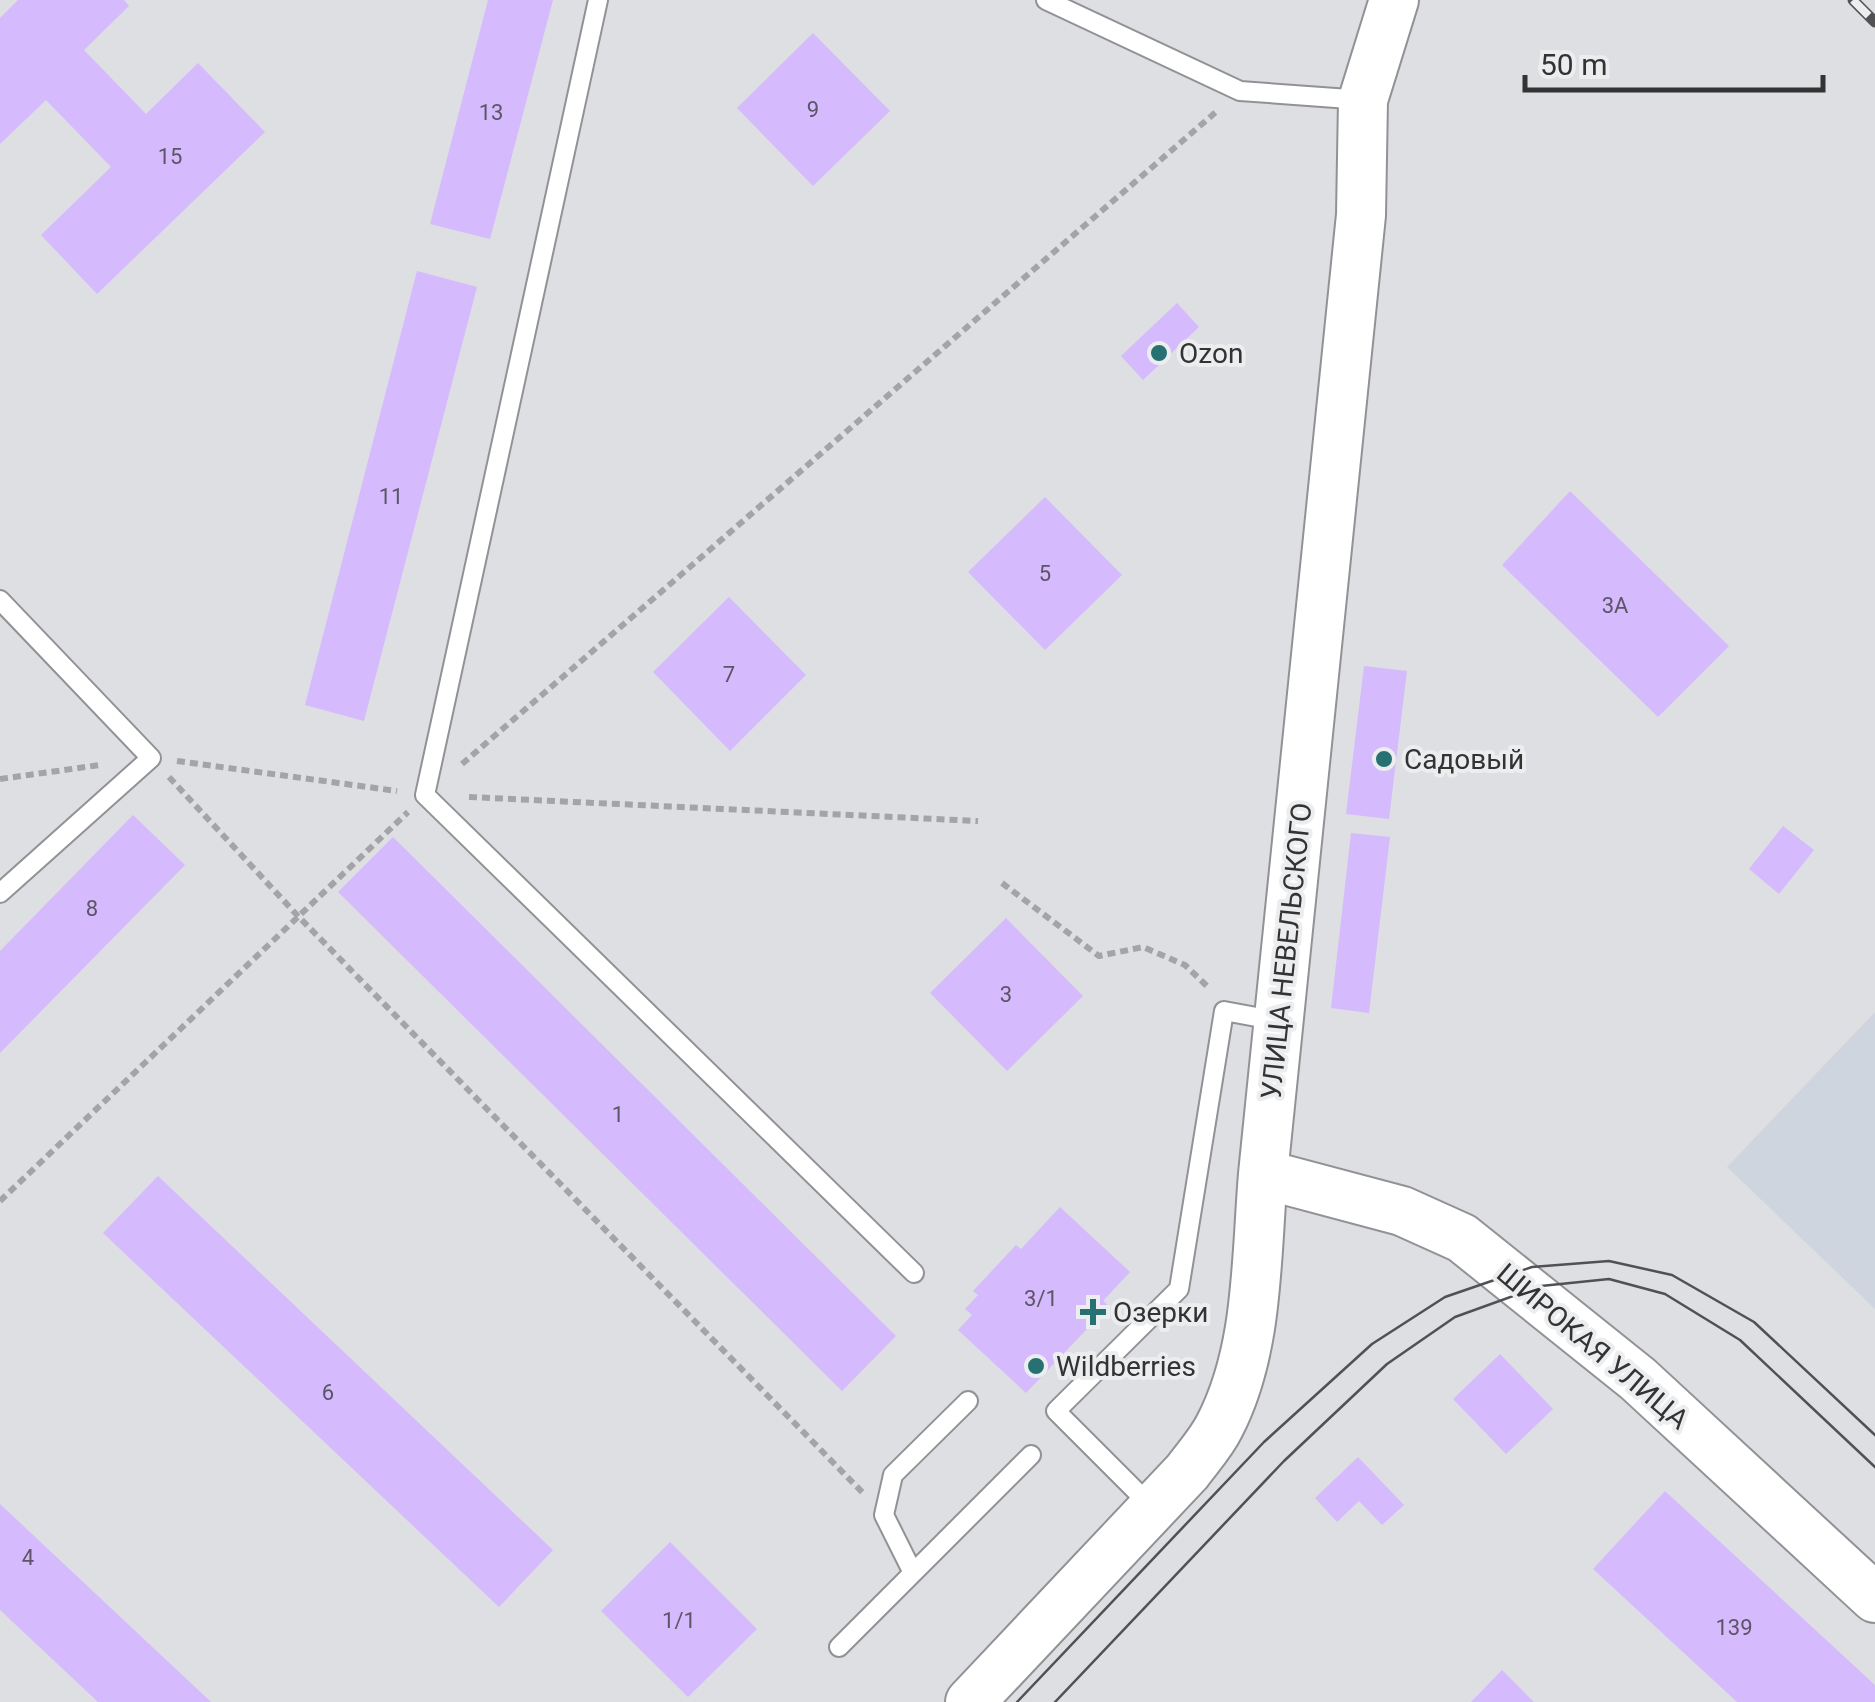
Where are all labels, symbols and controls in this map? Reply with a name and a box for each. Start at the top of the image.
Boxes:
scale bar [1525,30,1822,92]
text: 50 m [1540,47,1607,82]
house number: 9 [807,97,819,122]
house number: 13 [479,100,503,125]
house number: 15 [158,144,182,169]
place label: Ozon [1179,337,1243,370]
marker: Ozon [1148,342,1170,364]
house number: 11 [379,484,403,509]
house number: 5 [1039,561,1051,586]
house number: 3А [1602,593,1629,618]
house number: 7 [723,662,735,687]
place label: Садовый [1404,743,1524,776]
marker: Садовый [1373,748,1395,770]
street label: УЛИЦА НЕВЕЛЬСКОГО [1255,801,1318,1101]
house number: 8 [86,896,98,921]
house number: 3 [1000,982,1012,1007]
house number: 1 [612,1102,624,1127]
street label: ШИРОКАЯ УЛИЦА [1490,1257,1695,1436]
house number: 3/1 [1024,1286,1058,1311]
place label: Озерки [1113,1296,1208,1329]
marker: Озерки [1082,1301,1104,1323]
place label: Wildberries [1056,1350,1196,1383]
marker: Wildberries [1025,1355,1047,1377]
house number: 6 [322,1380,334,1405]
house number: 4 [22,1545,34,1570]
house number: 1/1 [662,1608,696,1633]
house number: 139 [1715,1615,1753,1640]

